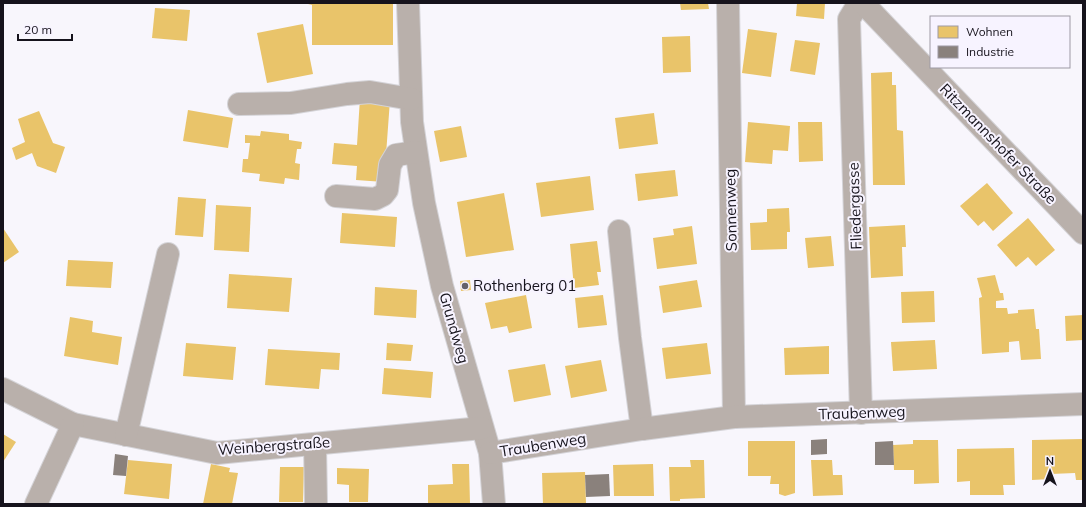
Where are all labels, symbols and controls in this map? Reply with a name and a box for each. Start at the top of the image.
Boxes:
scale bar [18,16,72,42]
legend [930,16,1070,68]
text: 20 m [24,22,52,37]
text: Wohnen [966,24,1013,39]
text: Industrie [966,44,1014,59]
street label: Ritzmannshofer Straße [936,79,1061,208]
street label: Fliedergasse [843,162,866,250]
street label: Sonnenweg [720,169,741,251]
place label: Rothenberg 01 [473,276,576,295]
marker: Rothenberg 01 [460,281,470,291]
street label: Grundweg [435,290,474,366]
street label: Traubenweg [818,401,906,424]
street label: Traubenweg [498,428,587,461]
street label: Weinbergstraße [217,432,331,459]
north arrow [1030,451,1070,491]
text: N [1046,454,1054,468]

